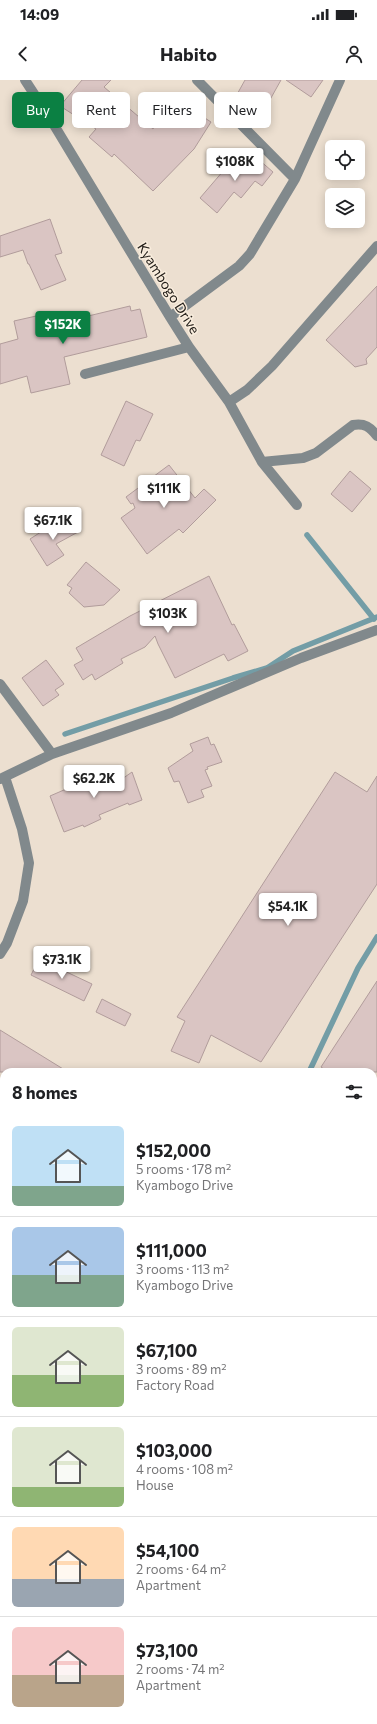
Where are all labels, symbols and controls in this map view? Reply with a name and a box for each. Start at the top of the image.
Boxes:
text: 14:09 [20,5,59,23]
icon: back [12,43,34,65]
text: Habito [160,43,217,65]
icon: person [343,43,365,65]
chip: Buy [12,92,64,128]
chip: Rent [72,92,130,128]
chip: Filters [138,92,206,128]
chip: New [214,92,271,128]
map controls [325,140,365,228]
button: locate [325,140,365,180]
pin: $108K [207,148,263,182]
text: $108K [215,153,255,169]
button: layers [325,188,365,228]
street label: Kyambogo Drive [134,239,204,337]
pin: $152K [35,311,91,345]
text: $152K [44,316,82,332]
pin: $111K [136,475,192,509]
text: $111K [147,480,181,496]
pin: $67.1K [20,507,86,541]
text: $67.1K [34,512,72,528]
pin: $103K [140,600,196,634]
text: $103K [149,605,187,621]
pin: $62.2K [61,765,127,799]
text: $62.2K [73,770,115,786]
pin: $54.1K [255,893,321,927]
text: $54.1K [268,898,308,914]
pin: $73.1K [29,946,95,980]
text: $73.1K [42,951,82,967]
icon: filters [343,1081,365,1103]
text: 8 homes [12,1082,77,1103]
text: $152,000 [136,1140,211,1161]
icon: home [44,1142,92,1190]
text: 5 rooms · 178 m² [136,1161,231,1177]
text: Kyambogo Drive [136,1177,233,1193]
text: $111,000 [136,1240,207,1261]
icon: home [44,1243,92,1291]
text: 3 rooms · 113 m² [136,1261,229,1277]
text: Kyambogo Drive [136,1277,233,1293]
text: $67,100 [136,1340,197,1361]
icon: home [44,1343,92,1391]
text: 3 rooms · 89 m² [136,1361,227,1377]
text: Factory Road [136,1377,214,1393]
text: $103,000 [136,1440,212,1461]
icon: home [44,1443,92,1491]
text: 4 rooms · 108 m² [136,1461,233,1477]
text: House [136,1477,174,1493]
text: $54,100 [136,1540,199,1561]
icon: home [44,1543,92,1591]
text: 2 rooms · 64 m² [136,1561,226,1577]
text: Apartment [136,1577,201,1593]
text: $73,100 [136,1640,198,1661]
icon: home [44,1643,92,1691]
text: 2 rooms · 74 m² [136,1661,224,1677]
text: Apartment [136,1677,201,1693]

